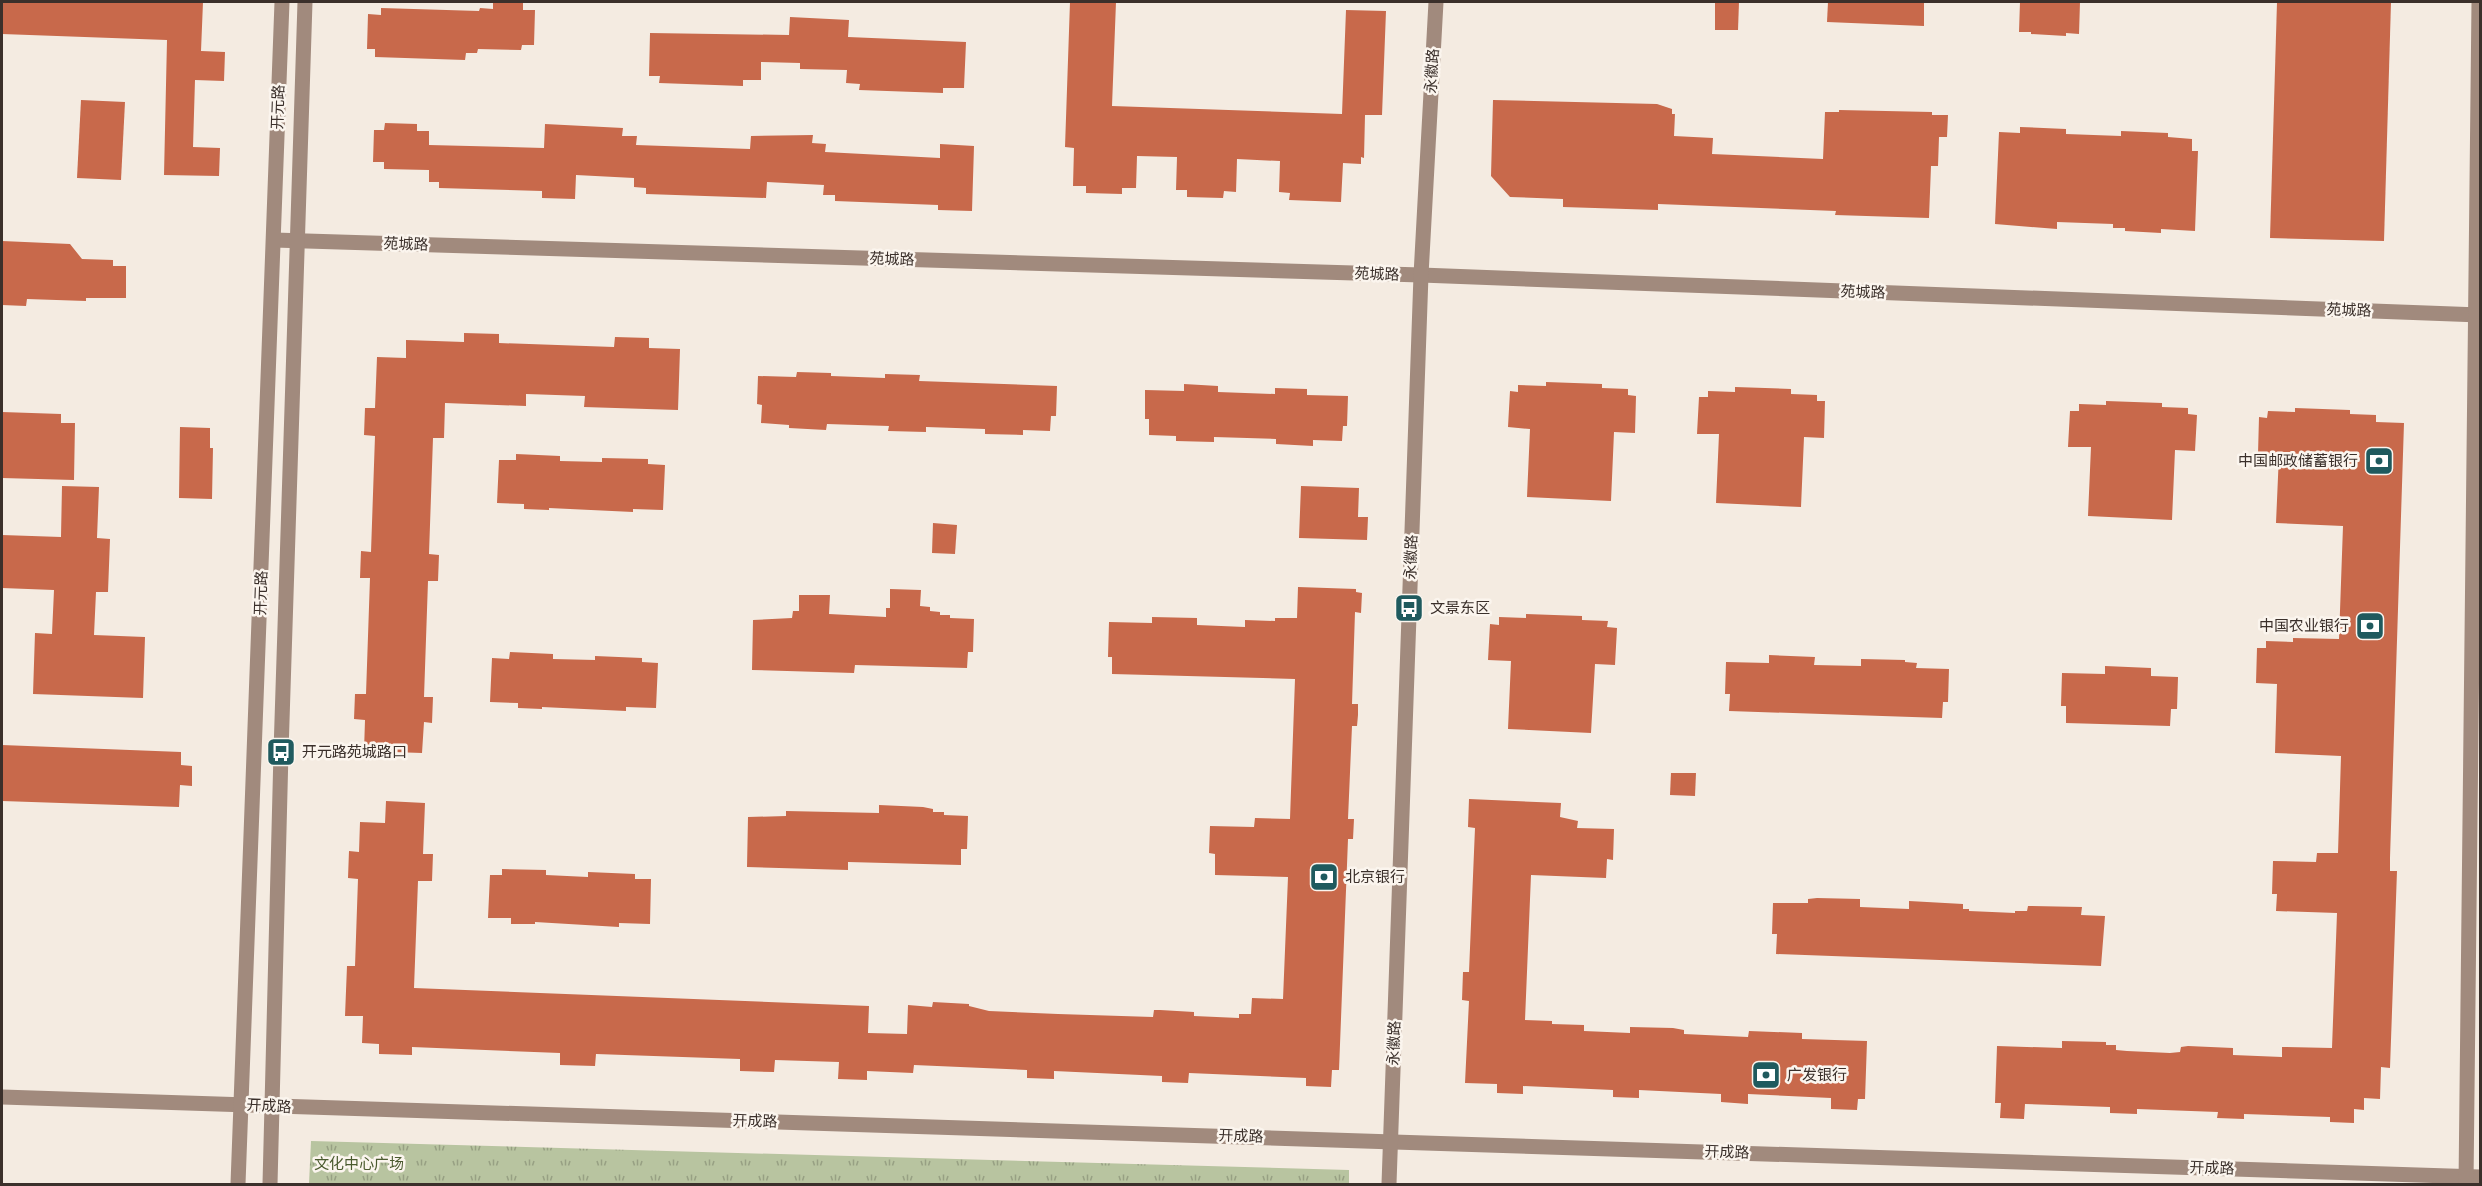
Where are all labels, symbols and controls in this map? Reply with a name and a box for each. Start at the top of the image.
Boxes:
street label: 永徽路 [1422,48,1442,94]
street label: 开元路 [268,84,288,130]
street label: 苑城路 [383,234,429,254]
street label: 苑城路 [869,249,915,269]
street label: 苑城路 [1354,264,1400,284]
street label: 苑城路 [1840,282,1886,302]
street label: 苑城路 [2326,300,2372,320]
bank icon: 中国邮政储蓄银行 [2363,445,2395,477]
place label: 中国邮政储蓄银行 [2238,452,2358,470]
street label: 永徽路 [1401,534,1421,580]
street label: 开元路 [251,570,271,616]
bus stop icon: 文景东区 [1393,592,1425,624]
place label: 文景东区 [1430,599,1490,617]
bank icon: 中国农业银行 [2354,610,2386,642]
place label: 中国农业银行 [2259,617,2349,635]
bus stop icon: 开元路苑城路口 [265,736,297,768]
place label: 开元路苑城路口 [302,743,407,761]
bank icon: 北京银行 [1308,861,1340,893]
place label: 北京银行 [1345,868,1405,886]
street label: 永徽路 [1384,1020,1404,1066]
bank icon: 广发银行 [1750,1059,1782,1091]
place label: 广发银行 [1787,1066,1847,1084]
street label: 开成路 [246,1096,292,1116]
street label: 开成路 [732,1111,778,1131]
street label: 开成路 [1218,1126,1264,1146]
street label: 开成路 [1704,1142,1750,1162]
park label: 文化中心广场 [314,1155,404,1173]
street label: 开成路 [2189,1158,2235,1178]

